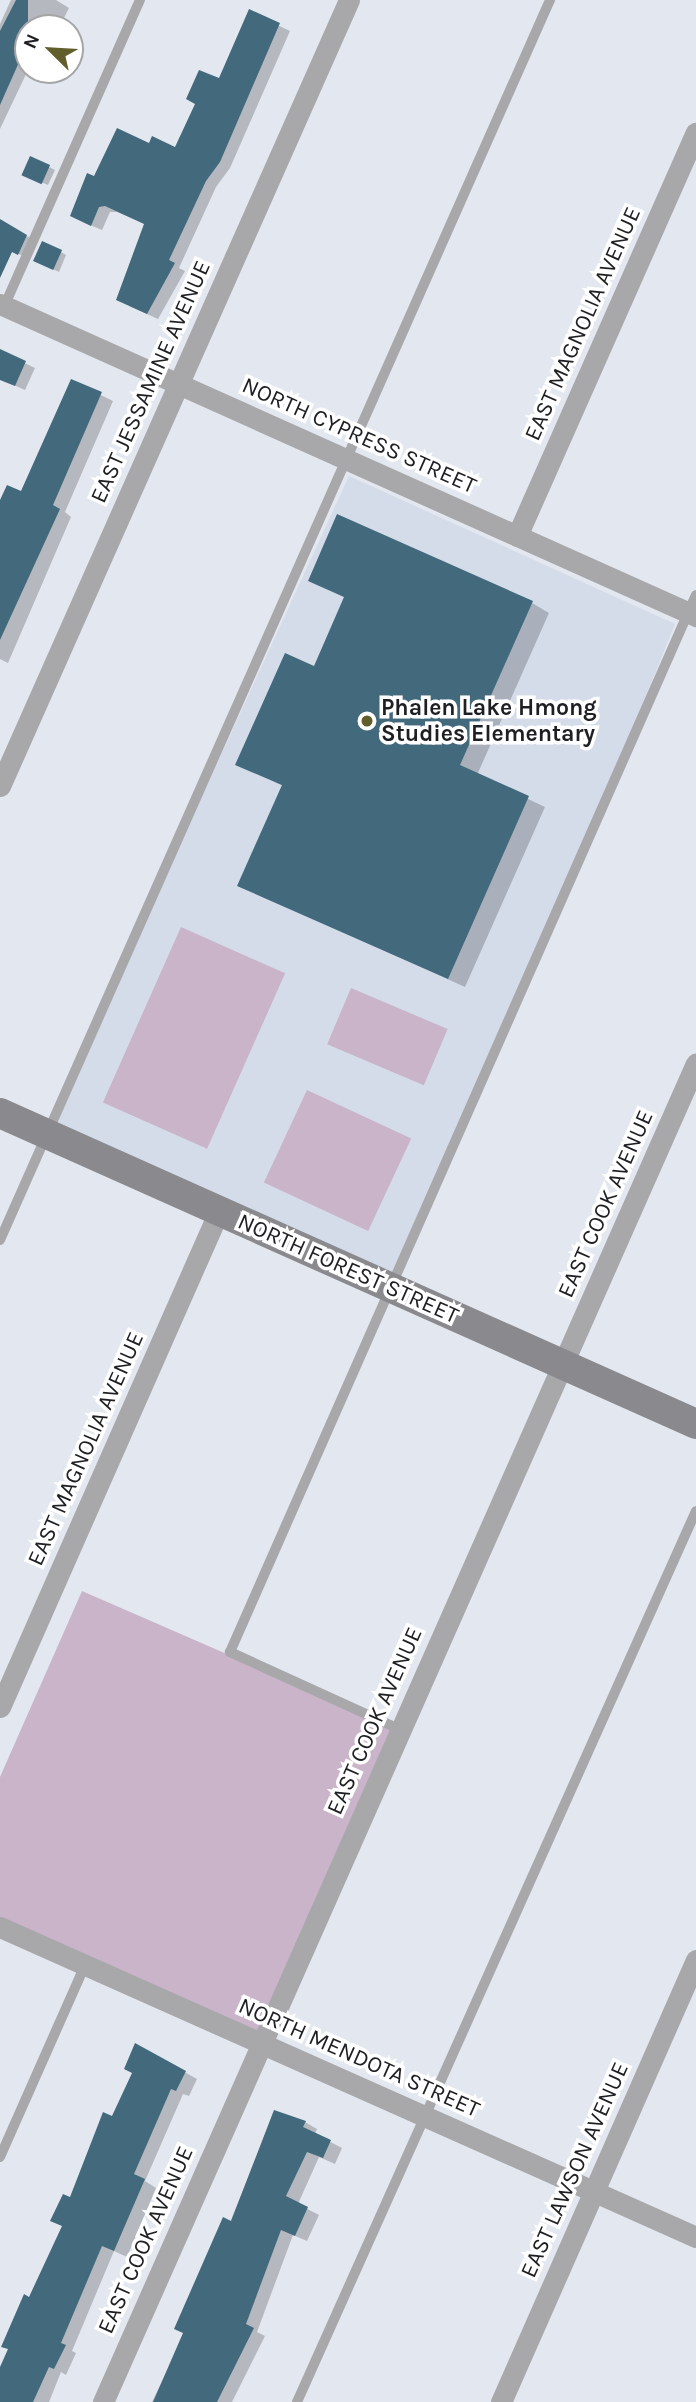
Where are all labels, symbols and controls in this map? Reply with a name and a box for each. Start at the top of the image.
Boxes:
north arrow [14,14,84,84]
text: N [19,31,44,52]
street label: EAST MAGNOLIA AVENUE [519,203,647,445]
street label: EAST JESSAMINE AVENUE [85,257,217,507]
street label: NORTH CYPRESS STREET [238,372,480,500]
place label: Phalen Lake Hmong Studies Elementary [381,694,597,748]
marker: Phalen Lake Hmong Studies Elementary [359,713,375,729]
street label: EAST COOK AVENUE [552,1106,660,1302]
street label: NORTH FOREST STREET [233,1208,463,1330]
street label: EAST MAGNOLIA AVENUE [22,1328,150,1570]
street label: EAST COOK AVENUE [321,1623,429,1819]
street label: NORTH MENDOTA STREET [234,1992,484,2124]
street label: EAST LAWSON AVENUE [515,2058,635,2282]
street label: EAST COOK AVENUE [92,2142,200,2338]

